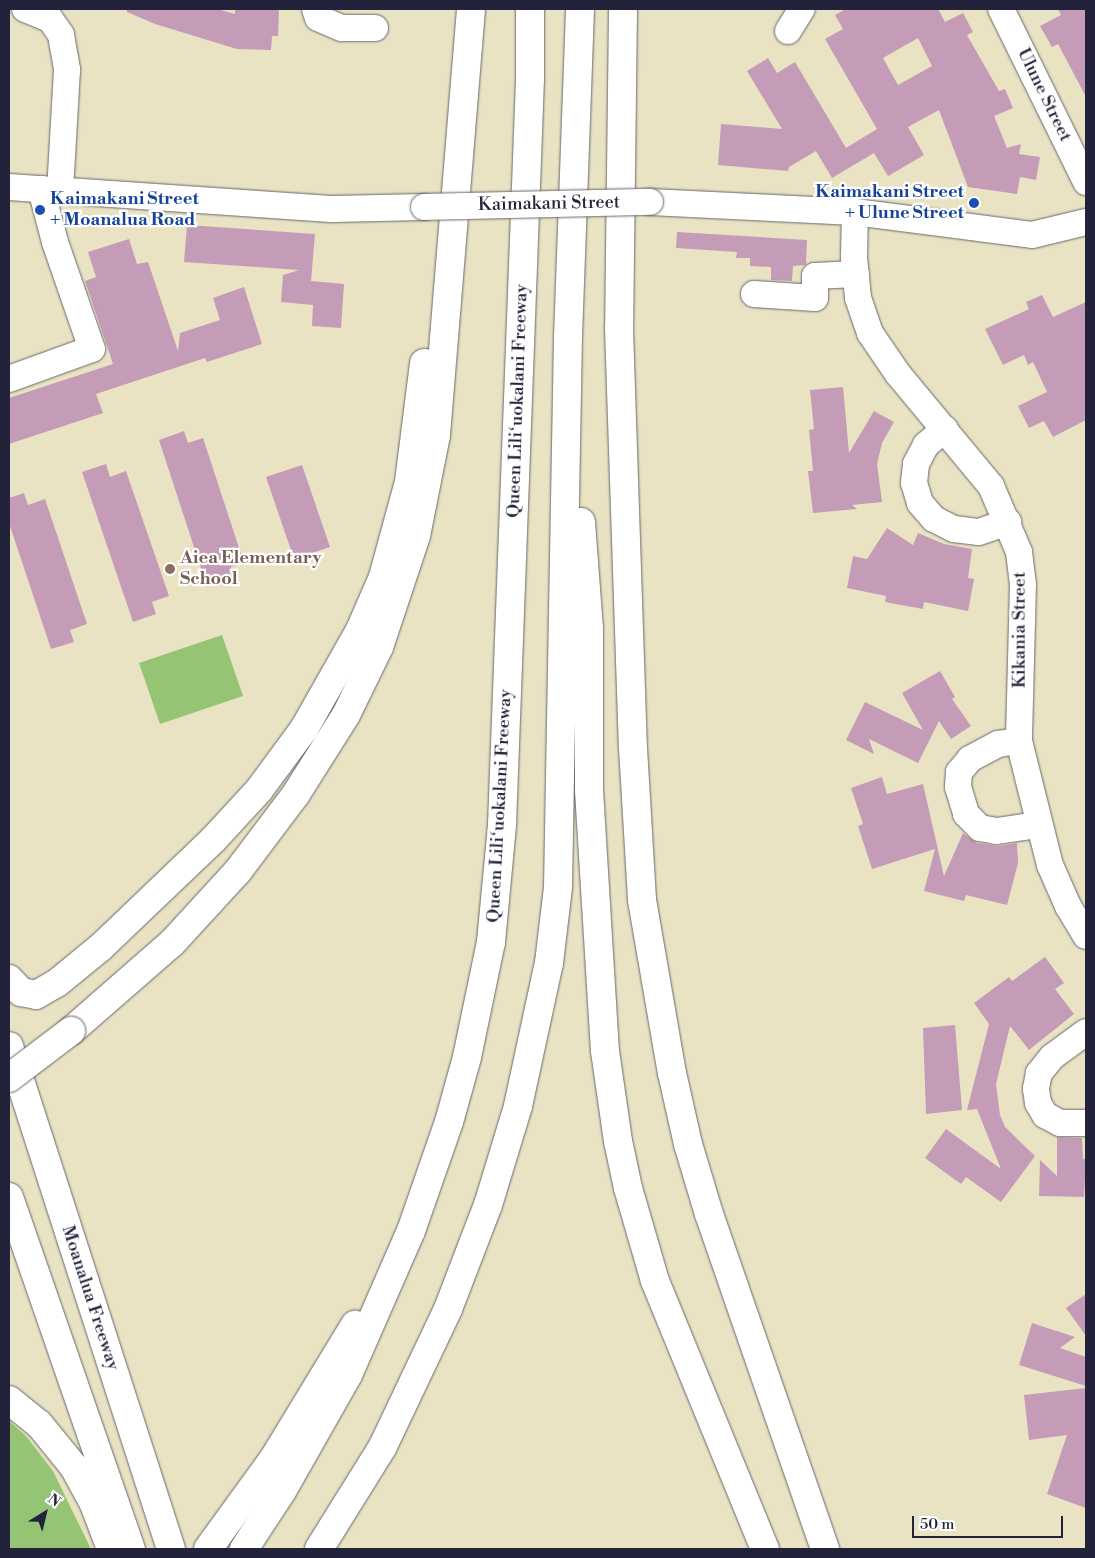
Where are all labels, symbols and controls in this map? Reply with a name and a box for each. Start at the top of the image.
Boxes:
street label: Ulune Street [1012,45,1076,145]
place label: Kaimakani Street + Ulune Street [815,182,964,224]
place label: Kaimakani Street + Moanalua Road [50,189,199,232]
street label: Kaimakani Street [478,192,620,216]
marker: Kaimakani Street + Ulune Street [968,197,980,209]
marker: Kaimakani Street + Moanalua Road [34,204,46,216]
street label: Queen Liliʻuokalani Freeway [503,284,533,518]
place label: Aiea Elementary School [180,548,321,590]
marker: Aiea Elementary School [164,563,176,575]
street label: Kikania Street [1009,572,1031,688]
street label: Queen Liliʻuokalani Freeway [483,689,517,923]
street label: Moanalua Freeway [56,1223,124,1373]
north arrow [20,1488,70,1538]
text: N [44,1490,64,1511]
scale bar [915,1506,1066,1538]
text: 50 m [920,1515,954,1534]

